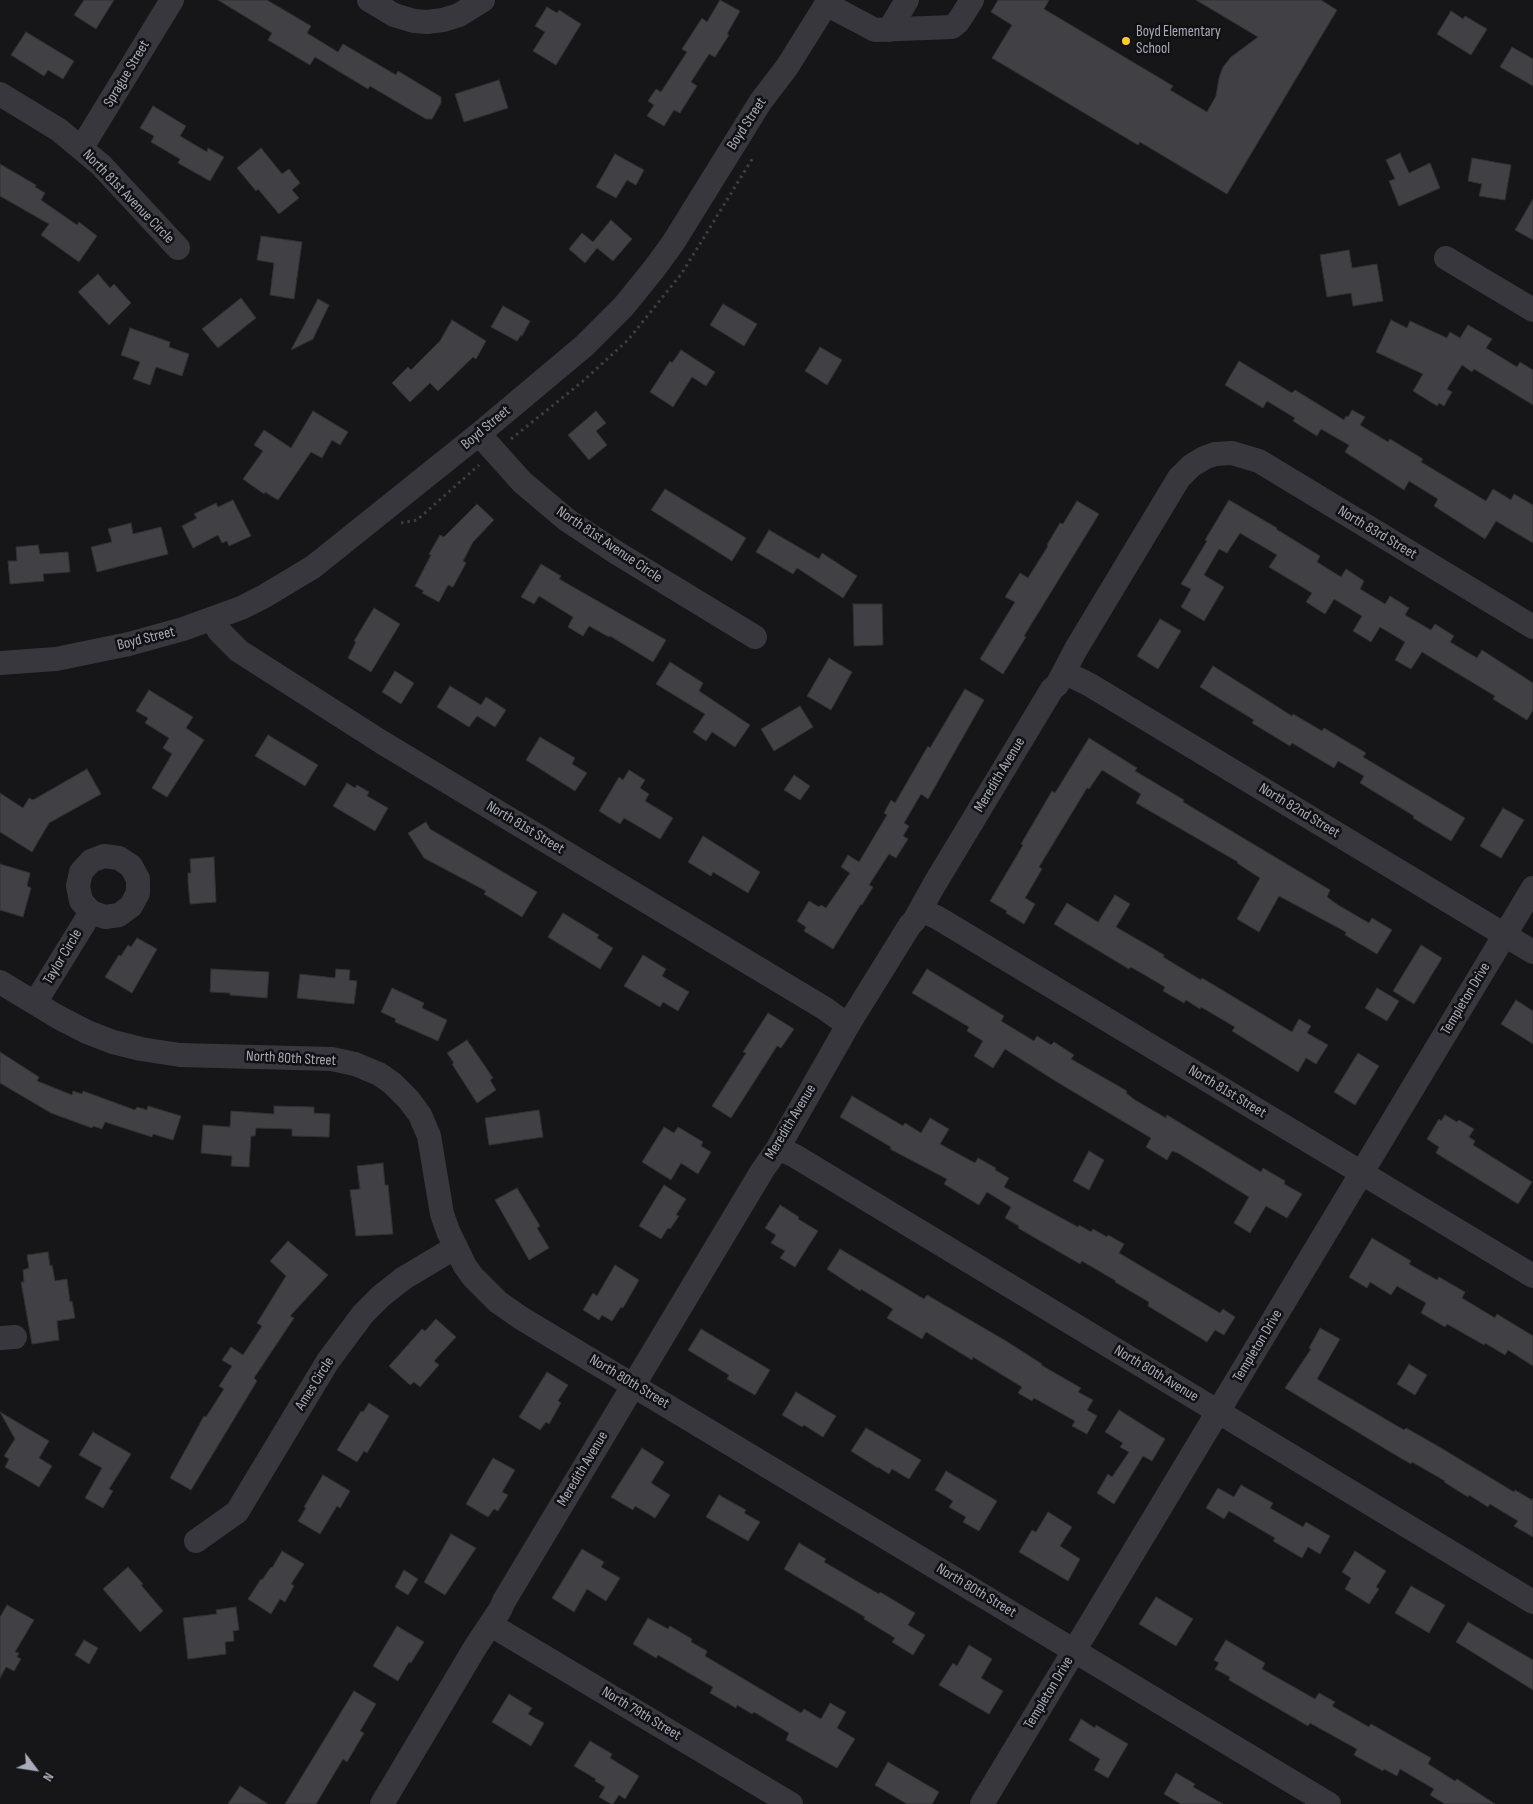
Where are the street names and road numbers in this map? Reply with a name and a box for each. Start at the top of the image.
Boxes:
street label: Sprague Street [100,37,154,111]
street label: Boyd Street [723,94,771,154]
street label: North 81st Avenue Circle [78,146,178,248]
street label: Boyd Street [458,402,514,454]
street label: North 83rd Street [1334,502,1420,564]
street label: North 81st Avenue Circle [553,503,665,587]
street label: Boyd Street [115,623,177,655]
street label: Meredith Avenue [971,734,1029,816]
street label: North 82nd Street [1255,780,1343,842]
street label: North 81st Street [483,798,567,858]
street label: Taylor Circle [40,926,86,988]
street label: Templeton Drive [1437,959,1495,1039]
street label: North 80th Street [246,1048,336,1070]
street label: North 81st Street [1185,1062,1269,1122]
street label: Meredith Avenue [762,1081,820,1163]
street label: Templeton Drive [1229,1306,1287,1386]
street label: North 80th Avenue [1111,1342,1201,1406]
street label: North 80th Street [586,1351,672,1413]
street label: Ames Circle [292,1354,338,1414]
street label: Meredith Avenue [554,1428,612,1510]
street label: North 80th Street [933,1560,1019,1622]
street label: Templeton Drive [1020,1653,1078,1733]
street label: North 79th Street [598,1683,684,1745]

